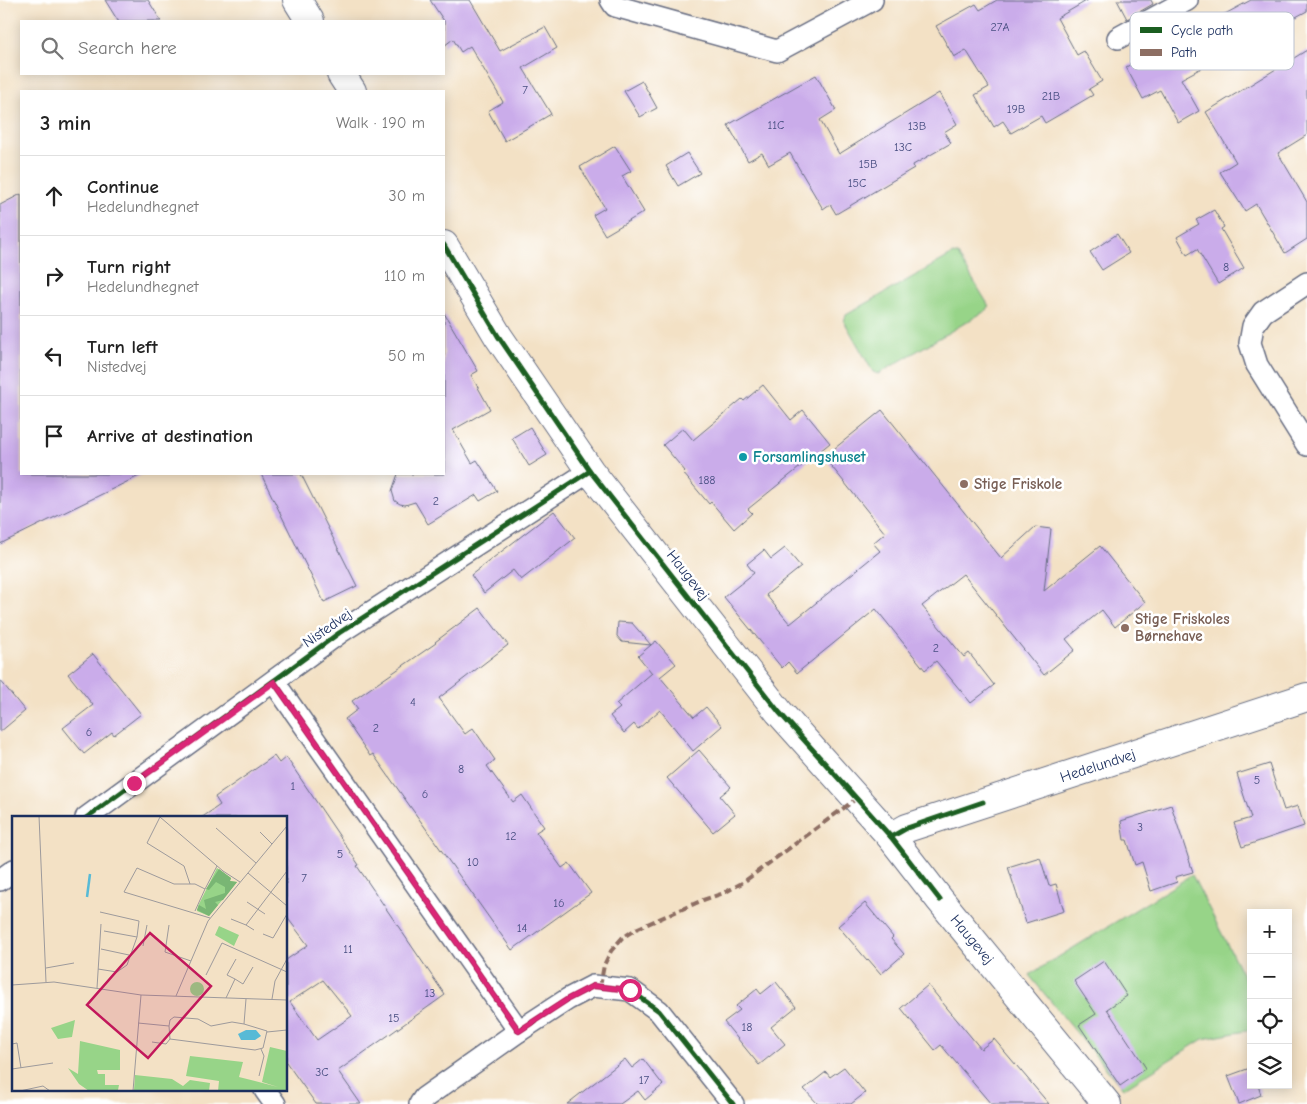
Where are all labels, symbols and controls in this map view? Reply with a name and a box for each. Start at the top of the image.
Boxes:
legend [1130,12,1294,70]
search box [20,20,445,75]
house number: 27A [991,20,1009,34]
text: Cycle path [1171,22,1233,39]
icon: search [38,34,66,62]
text: Search here [78,37,177,59]
text: Path [1171,44,1197,61]
house number: 7 [522,83,528,97]
house number: 21B [1042,89,1060,103]
house number: 19B [1007,102,1025,116]
text: 3 min [40,111,91,135]
text: Walk · 190 m [336,114,425,132]
house number: 11C [768,118,784,132]
house number: 13B [908,119,926,133]
house number: 13C [894,140,912,154]
house number: 15B [859,157,877,171]
text: Continue [87,176,159,198]
house number: 15C [848,176,866,190]
icon: ahead [40,182,68,210]
text: 30 m [389,187,425,205]
text: Hedelundhegnet [87,198,199,216]
text: Turn right [87,256,171,278]
house number: 8 [1223,260,1229,274]
icon: right [40,262,68,290]
text: 110 m [384,267,425,285]
text: Hedelundhegnet [87,278,199,296]
text: Turn left [87,336,158,358]
icon: left [40,342,68,370]
text: 50 m [388,347,425,365]
text: Nistedvej [87,358,147,376]
icon: arrive [40,422,68,450]
text: Arrive at destination [87,425,253,447]
place label: Forsamlingshuset [753,448,867,466]
marker: Forsamlingshuset [737,451,749,463]
house number: 188 [698,473,716,487]
place label: Stige Friskole [974,475,1062,493]
marker: Stige Friskole [958,478,970,490]
house number: 2 [433,494,439,508]
street label: Haugevej [663,546,713,604]
street label: Nistedvej [299,605,355,651]
place label: Stige Friskoles Børnehave [1135,610,1230,645]
marker: Stige Friskoles Børnehave [1119,622,1131,634]
house number: 2 [933,641,939,655]
house number: 4 [410,695,416,709]
house number: 2 [373,721,379,735]
house number: 6 [86,725,92,739]
street label: Hedelundvej [1058,745,1138,786]
house number: 8 [458,762,464,776]
route end [123,772,146,795]
house number: 5 [1254,773,1260,787]
house number: 1 [291,779,296,793]
house number: 6 [422,787,428,801]
inset map [12,816,288,1092]
house number: 3 [1137,820,1143,834]
house number: 12 [505,829,517,843]
house number: 5 [337,847,343,861]
house number: 10 [467,855,479,869]
house number: 7 [301,871,307,885]
house number: 16 [553,896,565,910]
map controls [1247,909,1292,1089]
button: + [1247,909,1292,954]
street label: Haugevej [947,911,998,968]
house number: 14 [517,921,527,935]
house number: 11 [343,942,353,956]
button: − [1247,954,1292,999]
route start [619,979,642,1002]
house number: 13 [425,986,435,1000]
button: locate [1247,999,1292,1044]
house number: 15 [388,1011,400,1025]
house number: 18 [742,1020,752,1034]
button: layers [1247,1044,1292,1089]
house number: 3C [315,1065,329,1079]
house number: 17 [639,1073,650,1087]

